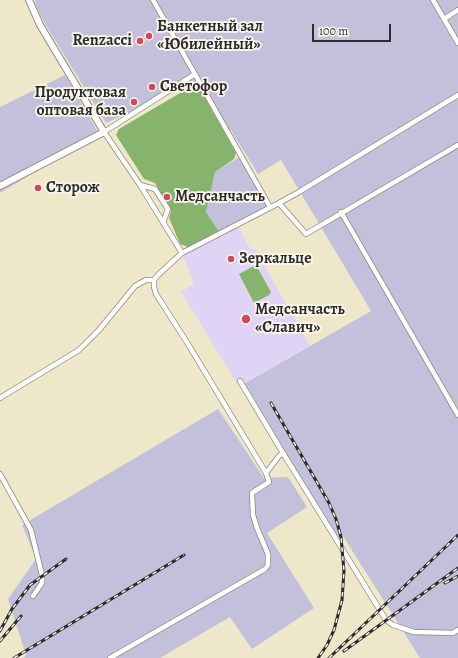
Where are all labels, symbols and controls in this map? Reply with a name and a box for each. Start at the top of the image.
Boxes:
scale bar [314,16,393,42]
place label: Банкетный зал «Юбилейный» [157,17,263,55]
text: 100 m [319,23,348,39]
place label: Renzacci [73,31,132,51]
marker: Банкетный зал «Юбилейный» [144,31,154,41]
marker: Renzacci [135,36,145,46]
place label: Светофор [160,77,227,97]
marker: Светофор [147,82,157,92]
place label: Продуктовая оптовая база [34,83,126,121]
marker: Продуктовая оптовая база [129,97,139,107]
place label: Сторож [46,178,100,198]
marker: Сторож [33,183,43,193]
place label: Медсанчасть [175,187,265,207]
marker: Медсанчасть [162,192,172,202]
place label: Зеркальце [239,249,312,269]
marker: Зеркальце [226,254,236,264]
place label: Медсанчасть «Славич» [255,300,345,338]
marker: Медсанчасть «Славич» [240,313,252,325]

